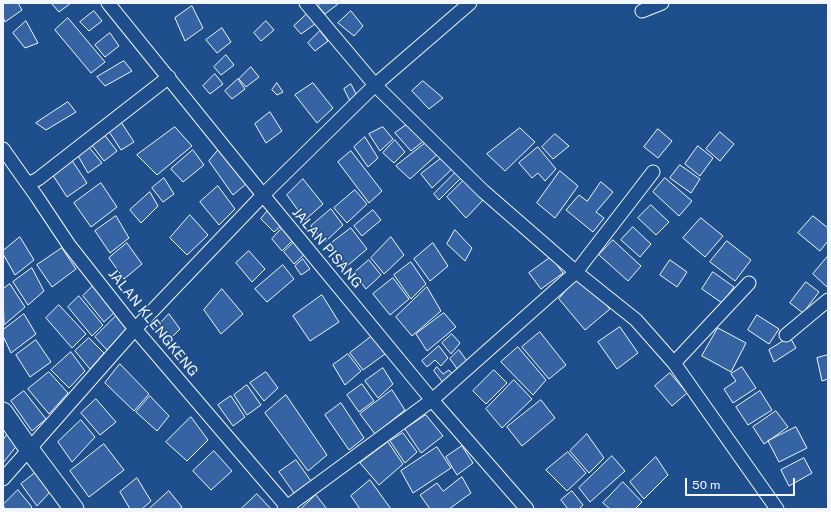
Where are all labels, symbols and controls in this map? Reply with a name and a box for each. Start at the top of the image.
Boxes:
street label: JALAN PISANG [288,204,366,292]
street label: JALAN KLENGKENG [104,266,202,380]
scale bar [687,470,797,496]
text: 50 m [692,478,720,492]

